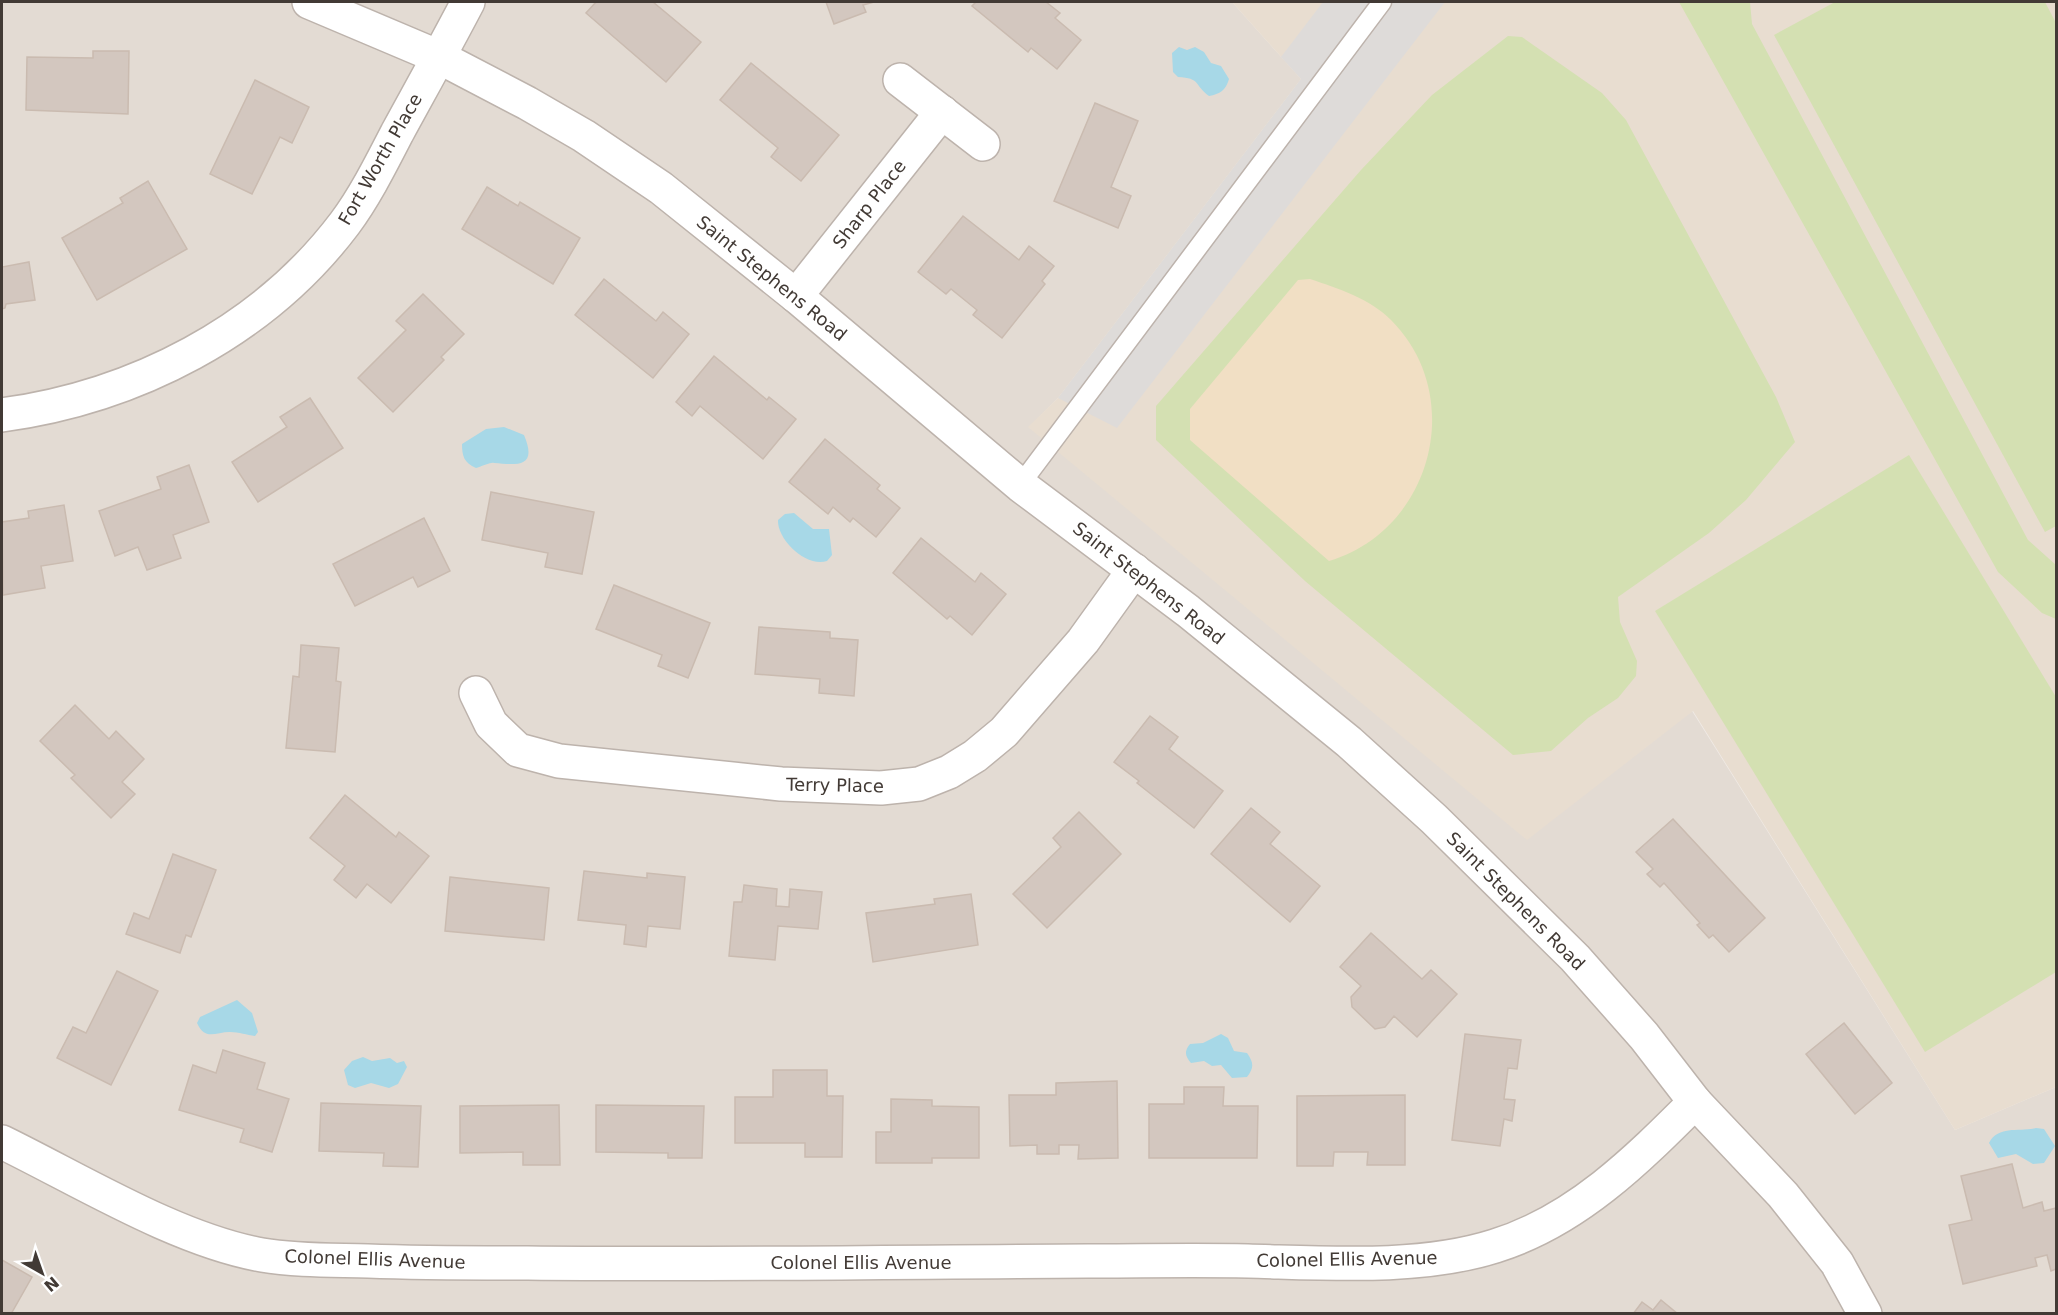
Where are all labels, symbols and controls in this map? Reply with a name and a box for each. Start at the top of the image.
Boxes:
street label: Fort Worth Place [334,90,426,228]
street label: Sharp Place [828,156,910,252]
street label: Saint Stephens Road [693,211,851,345]
street label: Saint Stephens Road [1069,517,1229,649]
street label: Terry Place [785,774,884,796]
street label: Saint Stephens Road [1443,828,1589,974]
north arrow [12,1243,72,1303]
street label: Colonel Ellis Avenue [284,1245,466,1273]
street label: Colonel Ellis Avenue [1256,1247,1438,1271]
street label: Colonel Ellis Avenue [770,1252,952,1273]
text: N [40,1273,63,1296]

